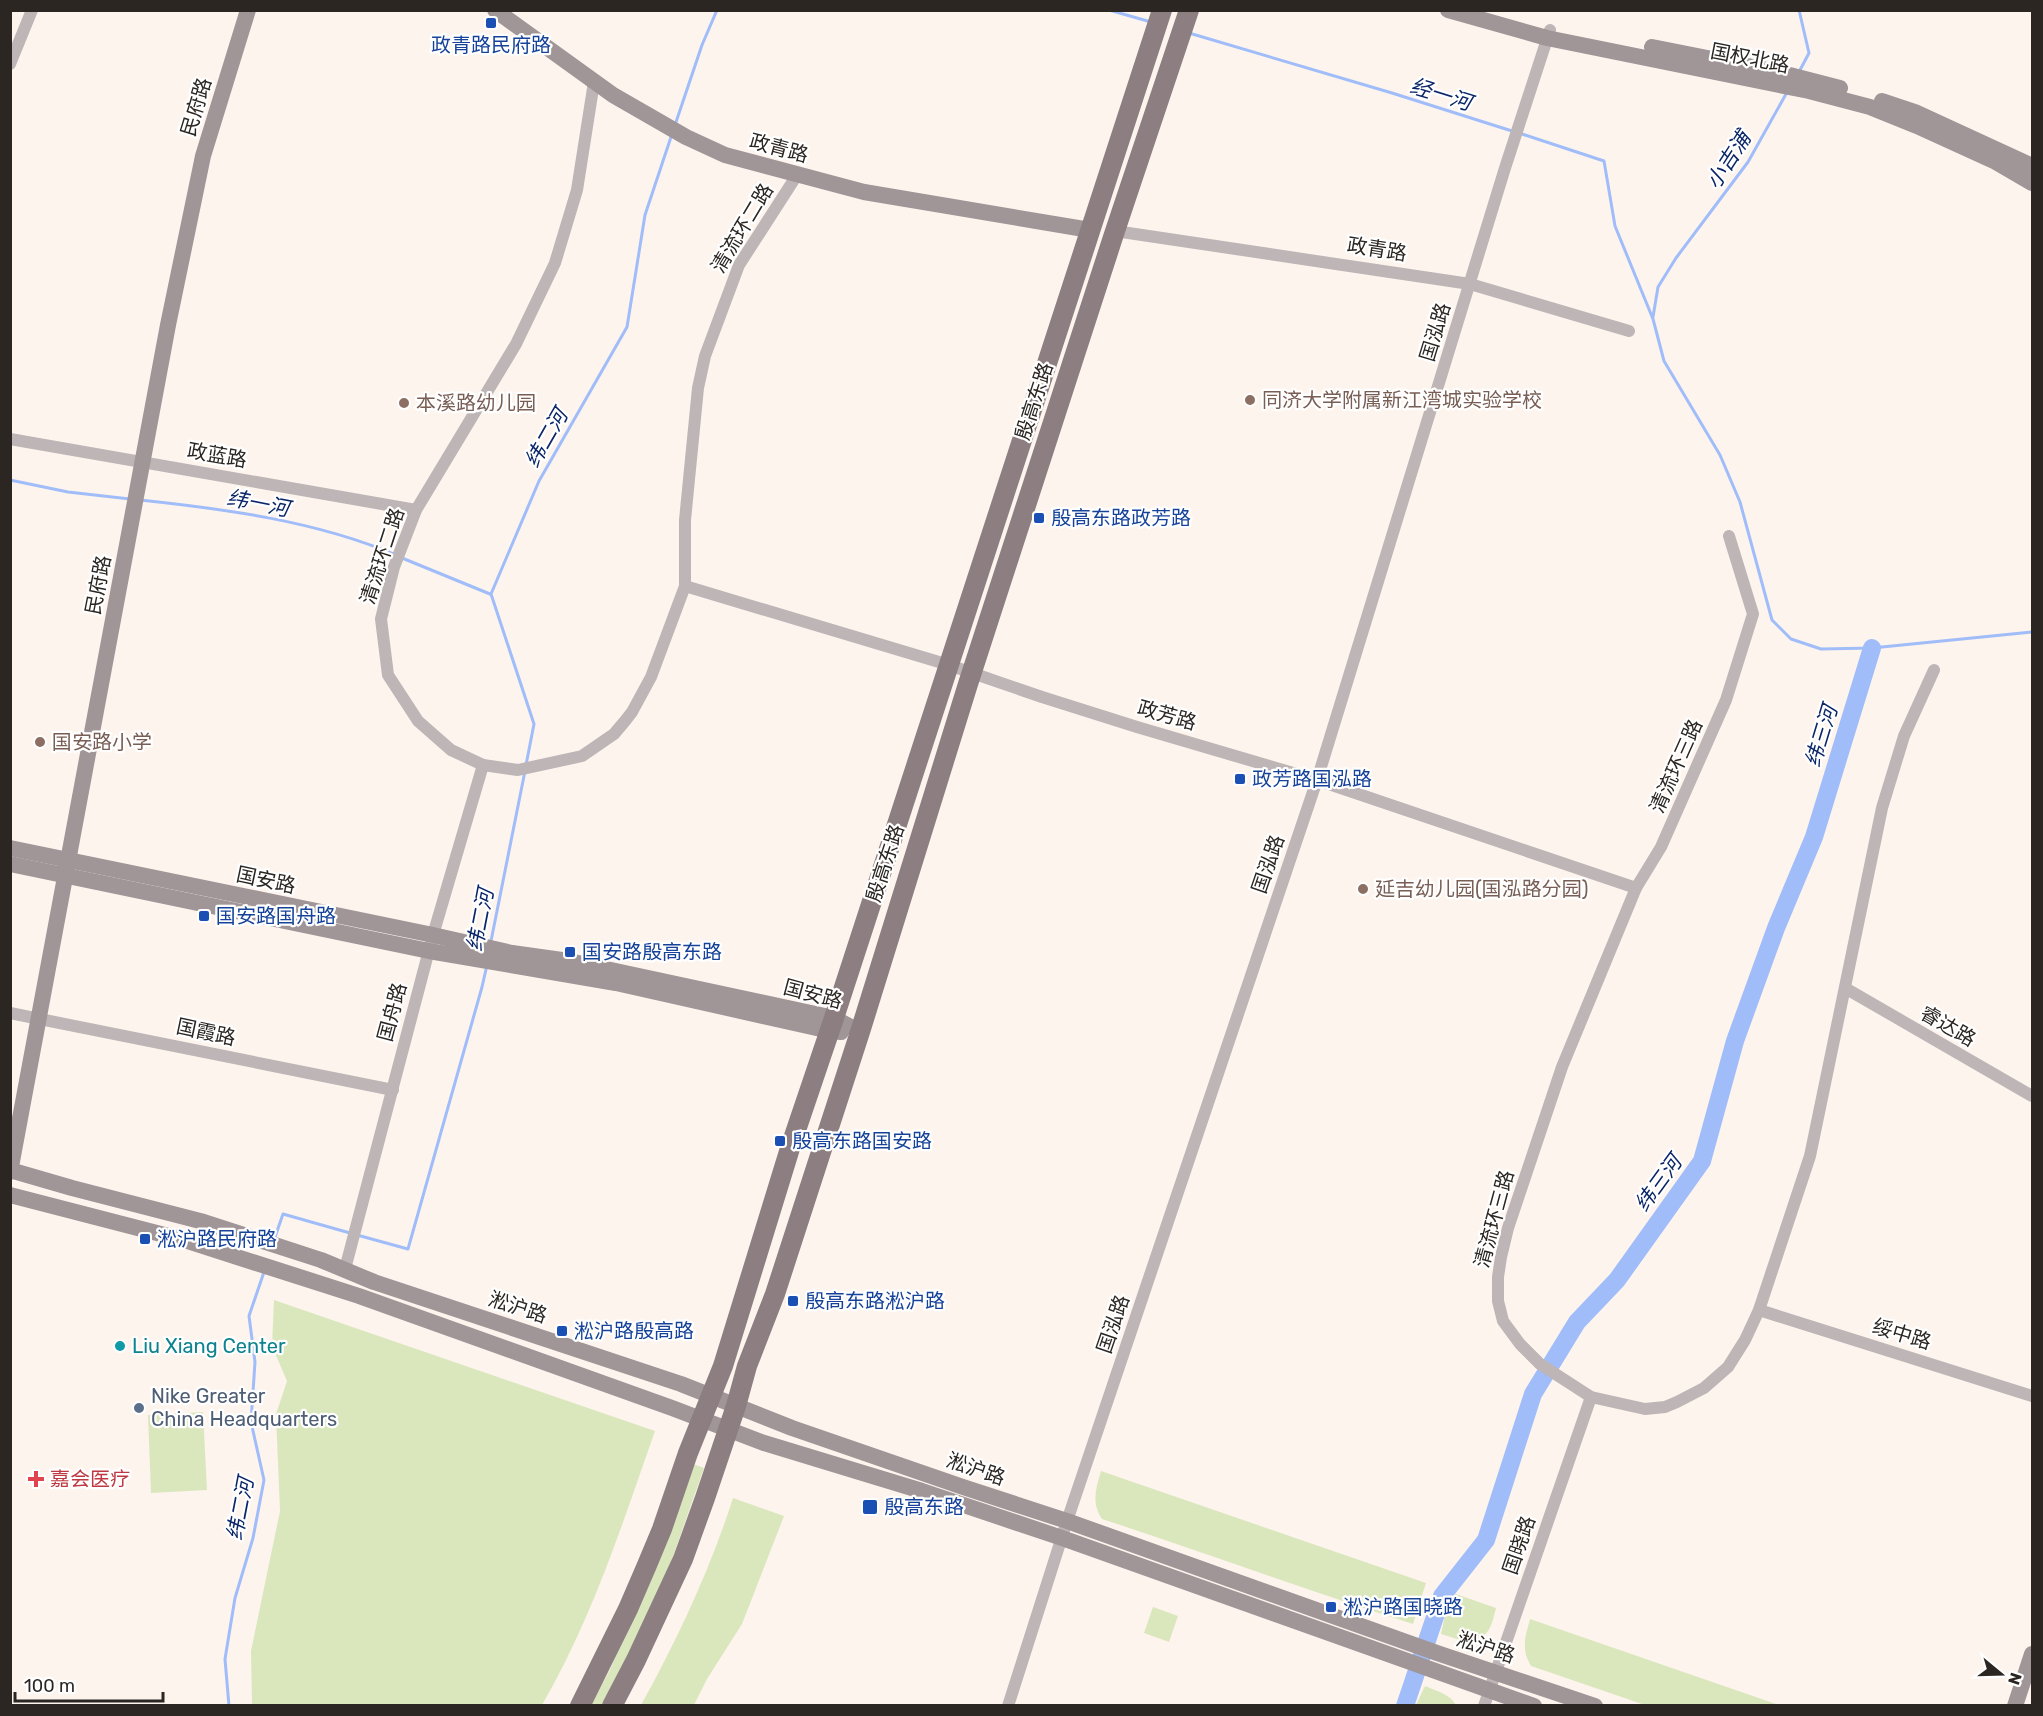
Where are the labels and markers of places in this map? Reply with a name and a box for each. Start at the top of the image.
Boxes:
marker: 政青路民府路 [484,16,498,30]
place label: 政青路民府路 [431,33,551,57]
place label: 同济大学附属新江湾城实验学校 [1262,388,1542,412]
place label: 本溪路幼儿园 [416,391,536,415]
marker: 同济大学附属新江湾城实验学校 [1243,393,1257,407]
marker: 本溪路幼儿园 [397,396,411,410]
place label: 殷高东路政芳路 [1051,506,1191,530]
marker: 殷高东路政芳路 [1032,511,1046,525]
place label: 国安路小学 [52,730,152,754]
marker: 国安路小学 [33,735,47,749]
place label: 政芳路国泓路 [1252,767,1372,791]
marker: 政芳路国泓路 [1233,772,1247,786]
place label: 延吉幼儿园(国泓路分园) [1375,877,1589,901]
marker: 延吉幼儿园(国泓路分园) [1356,882,1370,896]
place label: 国安路国舟路 [216,904,336,928]
marker: 国安路国舟路 [197,909,211,923]
place label: 国安路殷高东路 [582,940,722,964]
marker: 国安路殷高东路 [563,945,577,959]
place label: 殷高东路国安路 [792,1129,932,1153]
marker: 殷高东路国安路 [773,1134,787,1148]
place label: 淞沪路民府路 [157,1227,277,1251]
marker: 淞沪路民府路 [138,1232,152,1246]
place label: 殷高东路淞沪路 [805,1289,945,1313]
marker: 殷高东路淞沪路 [786,1294,800,1308]
place label: 淞沪路殷高路 [574,1319,694,1343]
marker: 淞沪路殷高路 [555,1324,569,1338]
place label: Liu Xiang Center [132,1334,286,1358]
marker: Liu Xiang Center [113,1339,127,1353]
place label: Nike Greater China Headquarters [151,1384,337,1431]
marker: Nike Greater China Headquarters [132,1401,146,1415]
place label: 嘉会医疗 [50,1467,130,1491]
marker: 嘉会医疗 [27,1470,45,1488]
place label: 殷高东路 [884,1495,964,1519]
marker: 殷高东路 [861,1498,879,1516]
place label: 淞沪路国晓路 [1343,1595,1463,1619]
marker: 淞沪路国晓路 [1324,1600,1338,1614]

